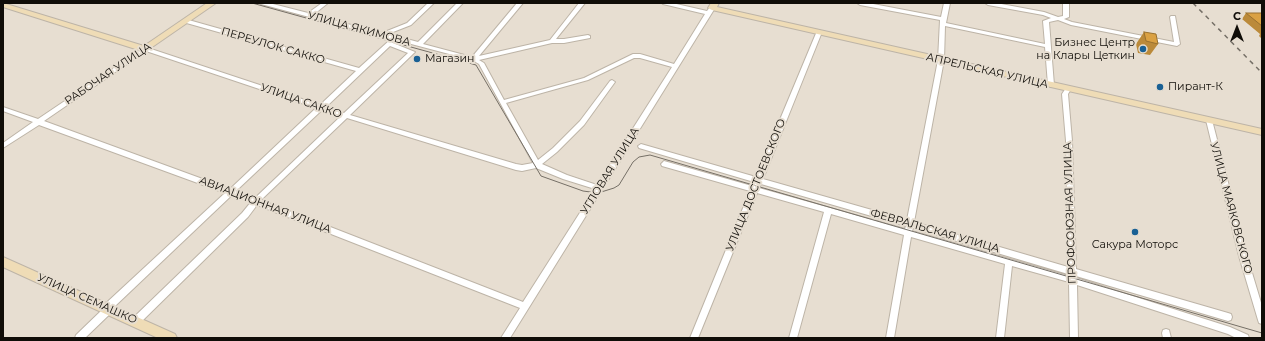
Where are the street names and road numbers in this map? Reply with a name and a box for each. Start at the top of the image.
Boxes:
street label: УЛИЦА ЯКИМОВА [306,9,412,49]
street label: ПЕРЕУЛОК САККО [220,25,326,67]
street label: РАБОЧАЯ УЛИЦА [62,40,154,108]
street label: АПРЕЛЬСКАЯ УЛИЦА [925,51,1049,91]
street label: УЛИЦА САККО [259,81,343,121]
street label: УЛИЦА ДОСТОЕВСКОГО [723,117,789,253]
street label: УГЛОВАЯ УЛИЦА [578,125,642,217]
street label: УЛИЦА МАЯКОВСКОГО [1207,141,1255,275]
street label: ПРОФСОЮЗНАЯ УЛИЦА [1061,142,1079,284]
street label: АВИАЦИОННАЯ УЛИЦА [197,174,333,236]
street label: ФЕВРАЛЬСКАЯ УЛИЦА [869,206,1001,256]
street label: УЛИЦА СЕМАШКО [35,271,139,327]

